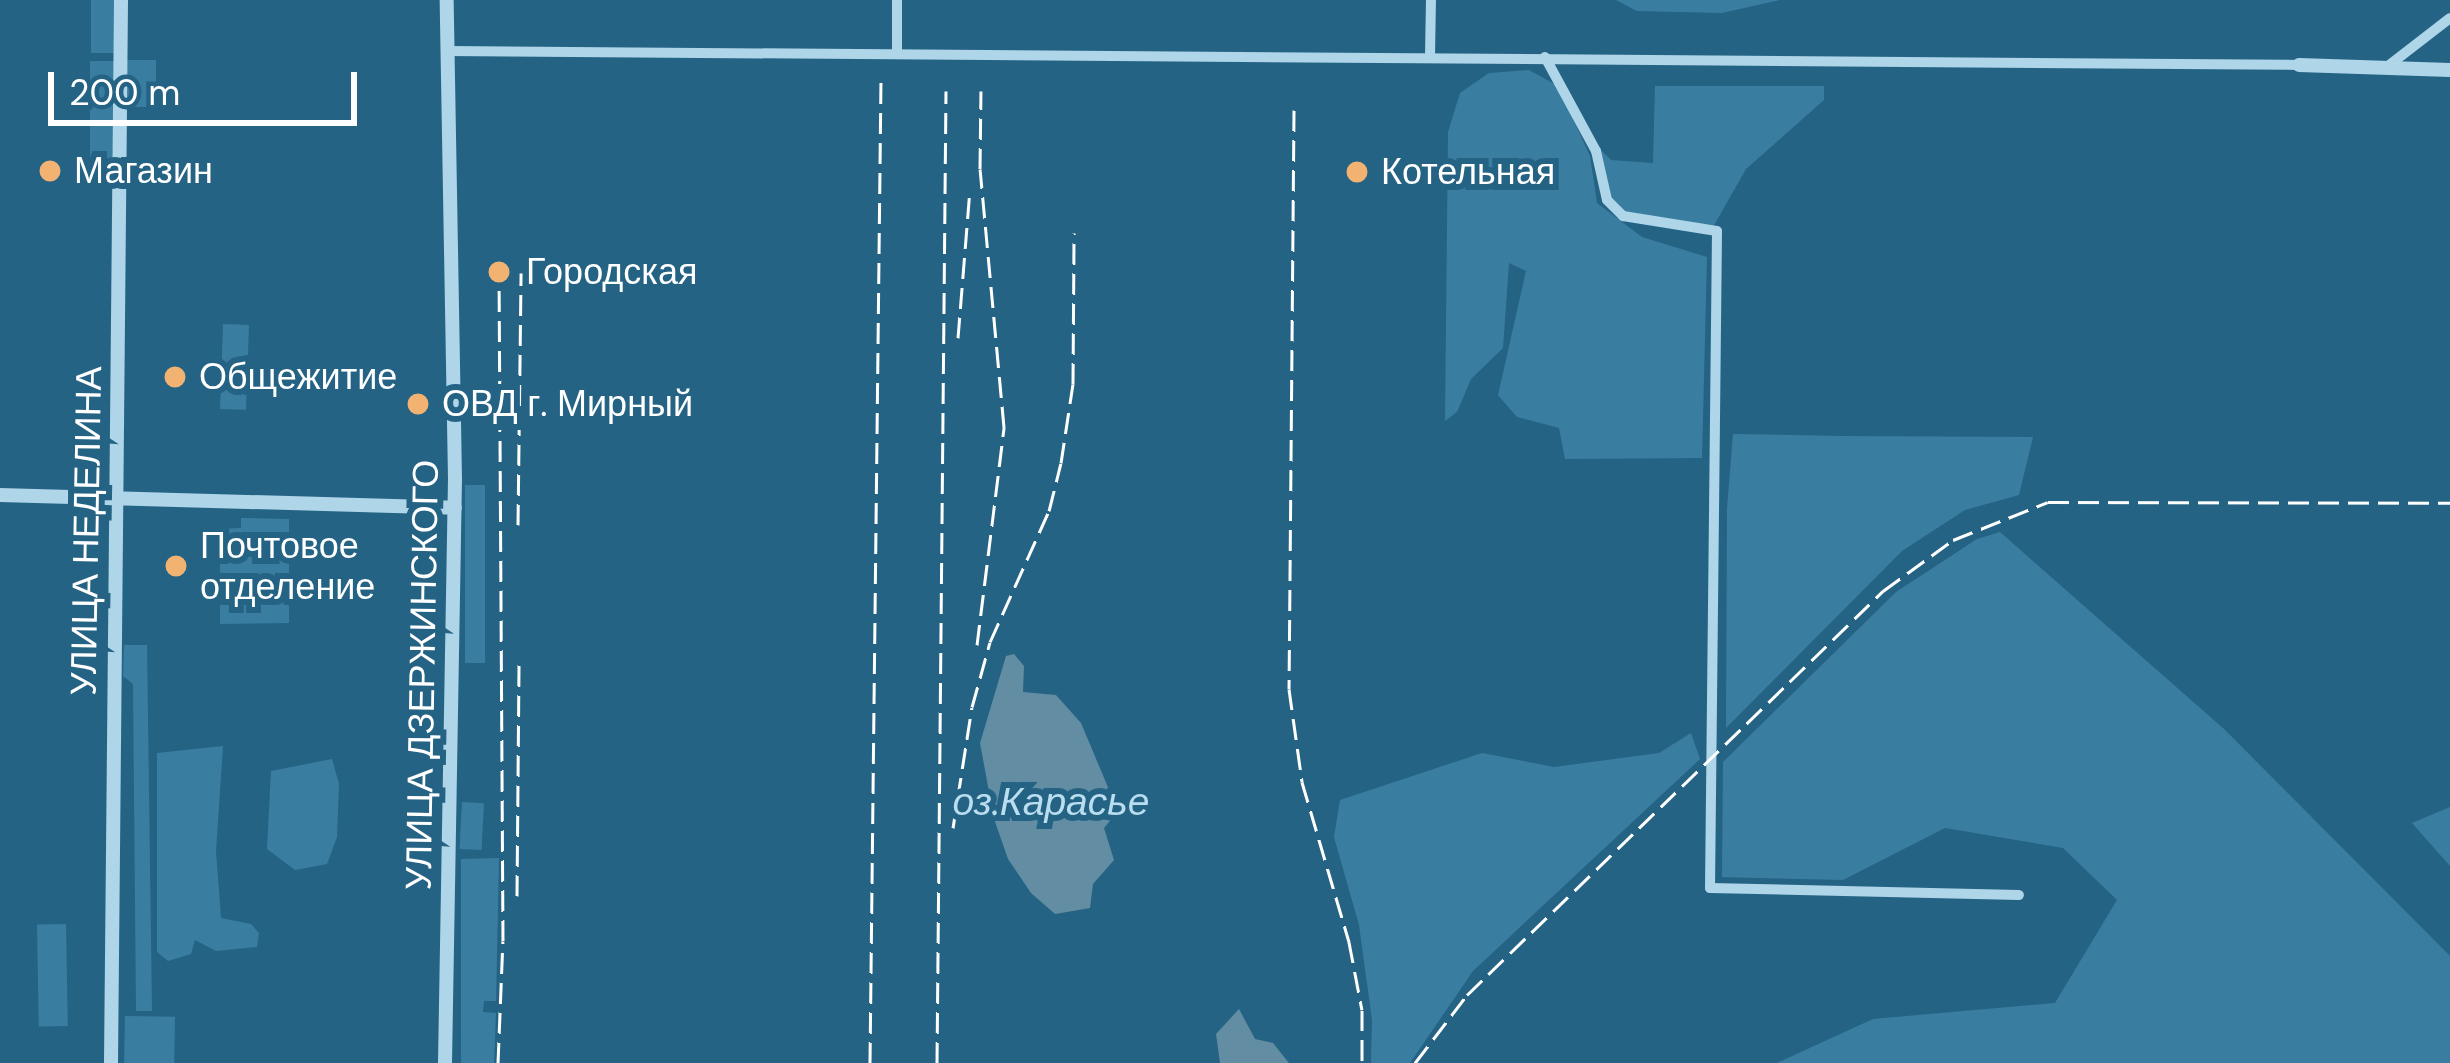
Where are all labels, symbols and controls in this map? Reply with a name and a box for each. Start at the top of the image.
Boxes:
scale bar [54,48,363,122]
text: 200 m [69,69,180,116]
place label: Магазин [74,149,213,193]
place label: Котельная [1381,150,1555,194]
marker: Магазин [37,158,63,184]
marker: Котельная [1344,159,1370,185]
place label: Городская [526,250,697,294]
marker: Городская [483,256,515,288]
place label: Общежитие [199,355,397,399]
marker: Общежитие [162,364,188,390]
street label: УЛИЦА НЕДЕЛИНА [62,366,110,696]
place label: ОВД г. Мирный [442,382,693,426]
marker: ОВД г. Мирный [405,391,431,417]
street label: УЛИЦА ДЗЕРЖИНСКОГО [397,460,447,890]
place label: Почтовое отделение [200,523,375,608]
marker: Почтовое отделение [163,553,189,579]
water label: оз.Карасье [953,779,1149,825]

